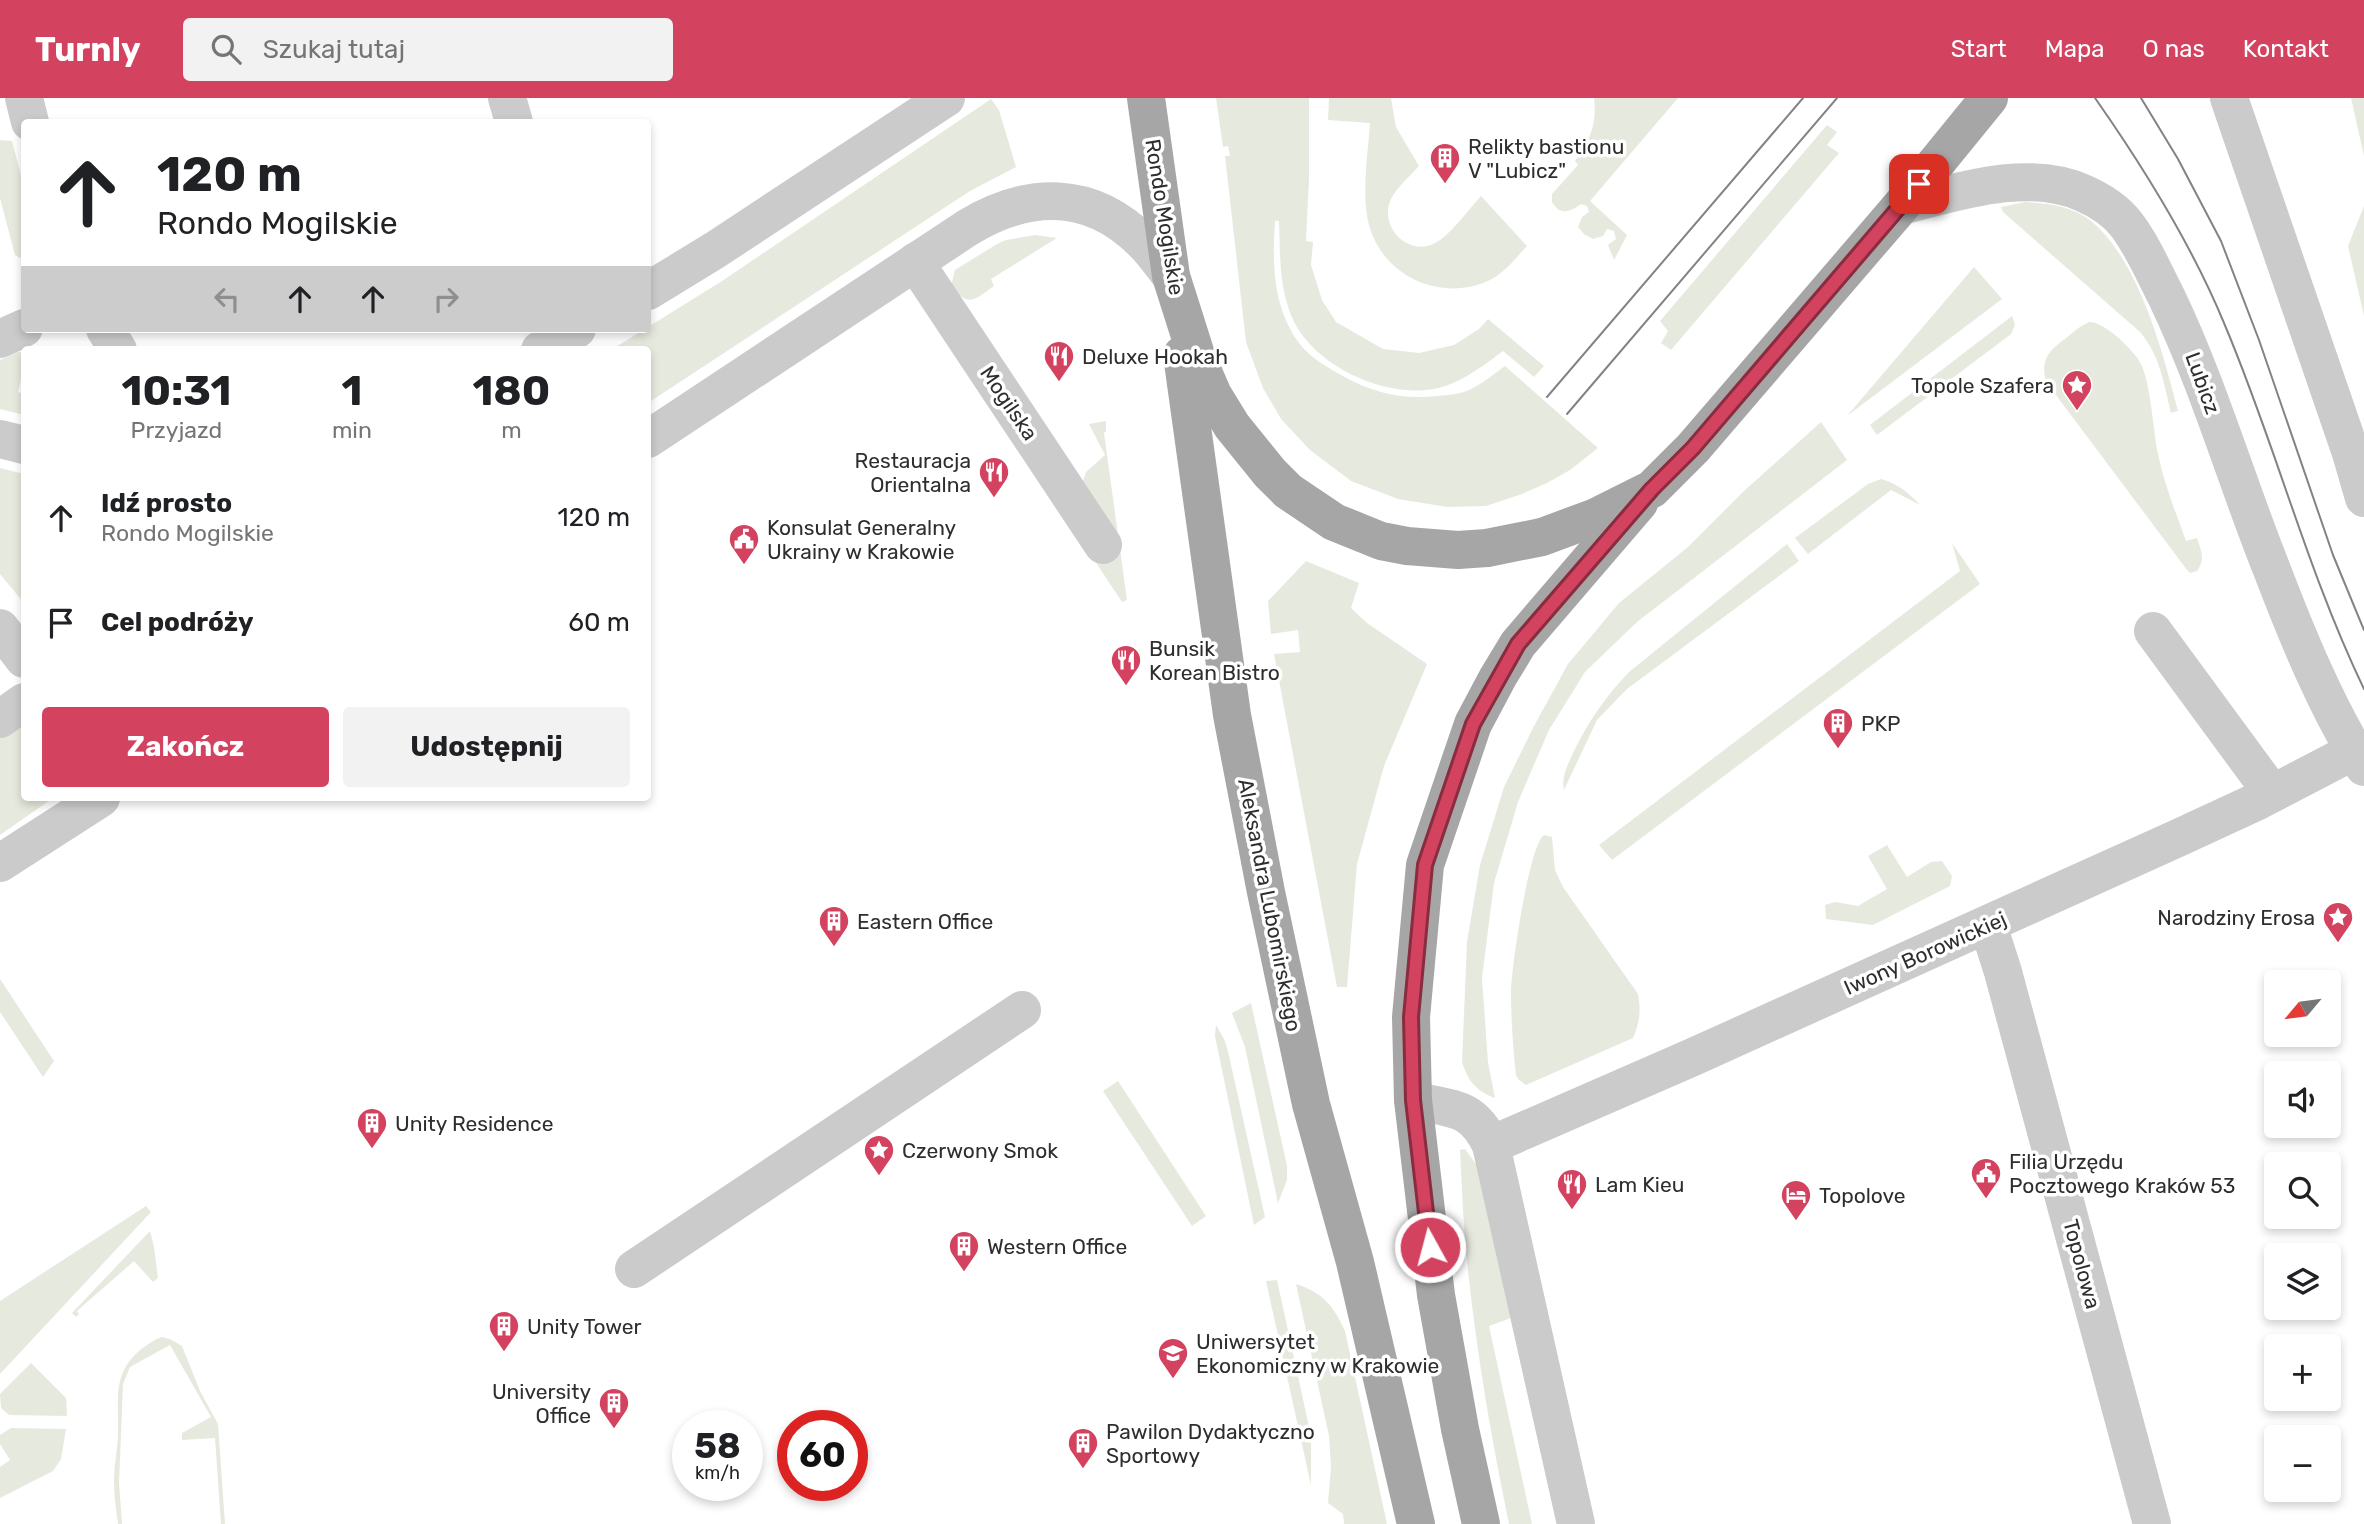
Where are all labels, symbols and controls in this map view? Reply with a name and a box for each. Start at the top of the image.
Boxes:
search box [183,18,673,81]
text: Turnly [35,30,141,69]
icon: search [207,30,245,68]
text: Szukaj tutaj [263,34,405,65]
text: Start [1951,35,2007,63]
text: Mapa [2045,35,2105,63]
text: O nas [2143,35,2205,63]
text: Kontakt [2243,35,2329,63]
place label: Relikty bastionu V "Lubicz" [1468,134,1624,183]
street label: Rondo Mogilskie [1140,137,1190,297]
building icon: Relikty bastionu V "Lubicz" [1428,141,1462,185]
text: 120 m [157,145,302,203]
icon: ahead [42,147,133,238]
pin [1889,154,1949,214]
icon: arrive [1900,165,1938,203]
text: Rondo Mogilskie [157,204,398,242]
icon: left [208,280,246,318]
icon: ahead [281,280,319,318]
icon: ahead [354,280,392,318]
icon: right [427,280,465,318]
restaurant icon: Deluxe Hookah [1042,339,1076,383]
place label: Deluxe Hookah [1082,344,1228,369]
street label: Lubicz [2180,349,2226,417]
street label: Mogilska [975,361,1043,445]
text: 10:31 [122,366,231,416]
text: 1 [341,366,362,416]
text: 180 [472,366,550,416]
place icon: Topole Szafera [2060,368,2094,412]
place label: Topole Szafera [1911,373,2054,398]
text: Przyjazd [131,416,222,444]
text: min [332,416,372,444]
text: m [501,416,522,444]
place label: Restauracja Orientalna [855,448,971,497]
restaurant icon: Restauracja Orientalna [977,455,1011,499]
text: Idź prosto [101,488,232,519]
icon: ahead [42,499,80,537]
text: 120 m [558,502,630,533]
place label: Konsulat Generalny Ukrainy w Krakowie [767,515,957,564]
text: Rondo Mogilskie [101,519,274,547]
public building icon: Konsulat Generalny Ukrainy w Krakowie [727,522,761,566]
icon: arrive [42,604,80,642]
text: Cel podróży [101,607,254,638]
text: 60 m [568,607,630,638]
place label: Bunsik Korean Bistro [1149,636,1280,685]
restaurant icon: Bunsik Korean Bistro [1109,643,1143,687]
building icon: PKP [1821,706,1855,750]
button: Zakończ [42,707,329,787]
button: Udostępnij [343,707,630,787]
place label: PKP [1861,711,1901,736]
street label: Aleksandra Lubomirskiego [1233,776,1307,1034]
place icon: Narodziny Erosa [2321,900,2355,944]
building icon: Eastern Office [817,904,851,948]
place label: Narodziny Erosa [2157,905,2315,930]
street label: Iwony Borowickiej [1840,906,2010,1000]
place label: Eastern Office [857,909,993,934]
north arrow [2264,970,2342,1046]
map controls [2264,970,2341,1502]
button: sound [2264,1061,2341,1138]
building icon: Unity Residence [355,1106,389,1150]
place label: Unity Residence [395,1111,553,1136]
place icon: Czerwony Smok [862,1133,896,1177]
place label: Czerwony Smok [902,1138,1058,1163]
place label: Filia Urzędu Pocztowego Kraków 53 [2009,1149,2235,1198]
button: search [2264,1152,2341,1229]
public building icon: Filia Urzędu Pocztowego Kraków 53 [1969,1156,2003,1200]
restaurant icon: Lam Kieu [1555,1167,1589,1211]
place label: Lam Kieu [1595,1172,1684,1197]
hotel icon: Topolove [1779,1178,1813,1222]
place label: Topolove [1819,1183,1906,1208]
position arrow [1393,1210,1467,1284]
street label: Topolowa [2058,1216,2106,1312]
building icon: Western Office [947,1229,981,1273]
place label: Western Office [987,1234,1127,1259]
button: layers [2264,1243,2341,1320]
building icon: Unity Tower [487,1309,521,1353]
place label: Unity Tower [527,1314,642,1339]
place label: Uniwersytet Ekonomiczny w Krakowie [1196,1329,1439,1378]
button: + [2264,1334,2341,1411]
school or university icon: Uniwersytet Ekonomiczny w Krakowie [1156,1336,1190,1380]
place label: University Office [492,1379,591,1428]
building icon: University Office [597,1386,631,1430]
speed limit sign: 60 [777,1410,868,1501]
place label: Pawilon Dydaktyczno Sportowy [1106,1419,1315,1468]
text: 58 [694,1425,741,1467]
button: − [2264,1425,2341,1502]
building icon: Pawilon Dydaktyczno Sportowy [1066,1426,1100,1470]
text: km/h [695,1462,740,1484]

